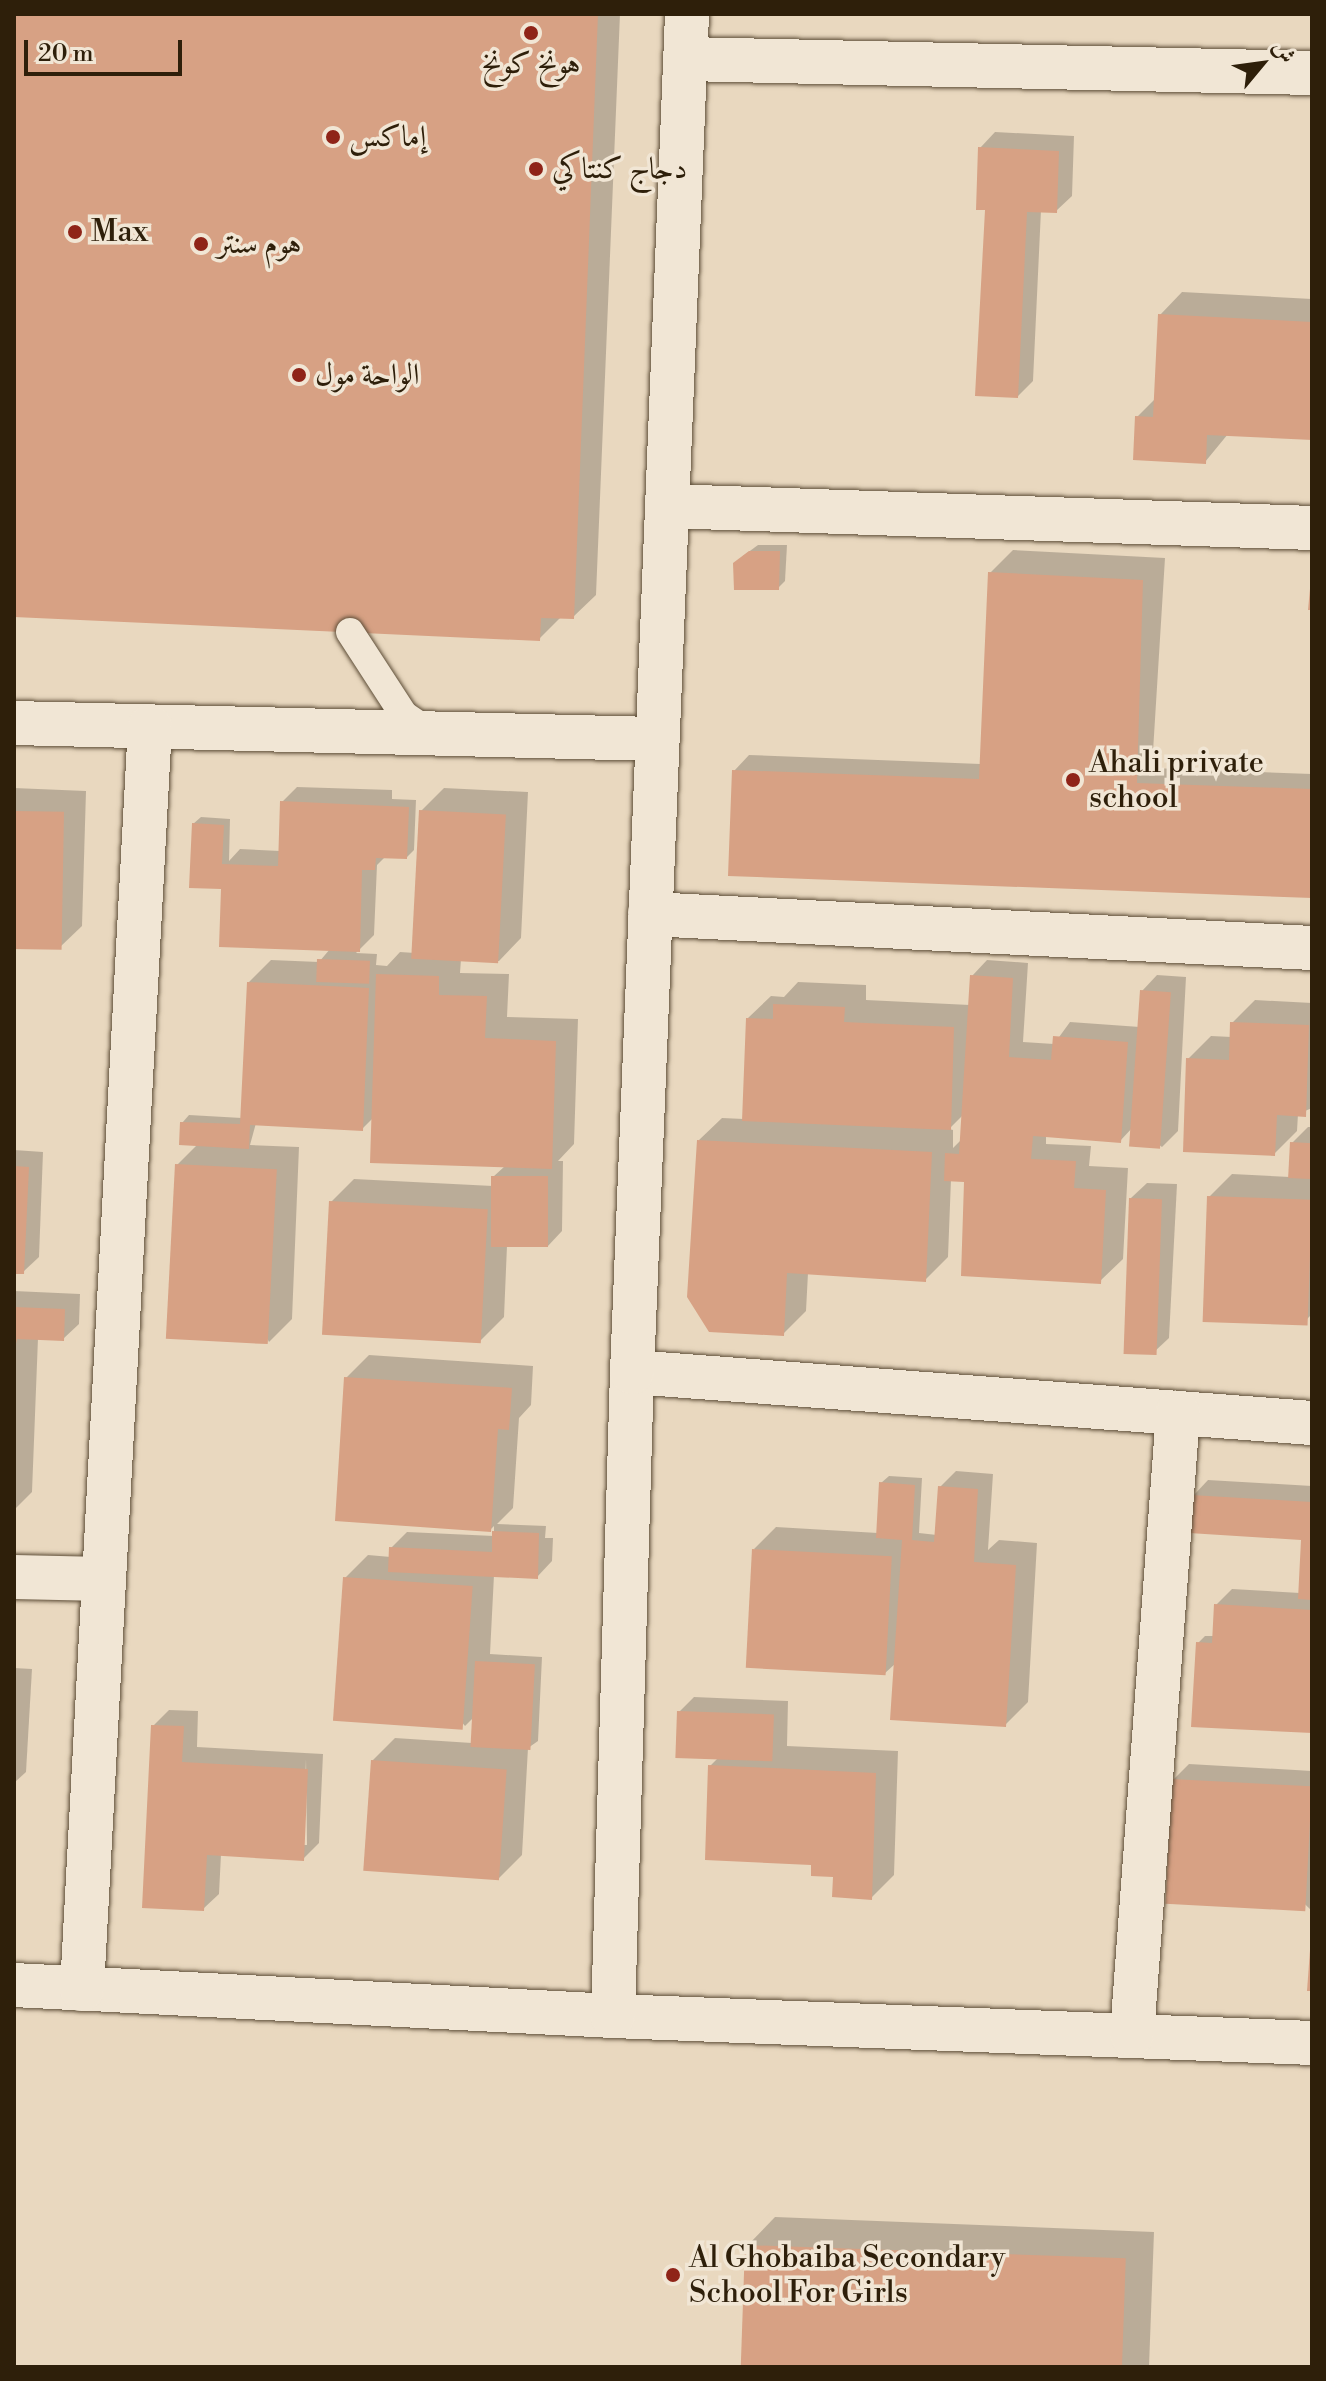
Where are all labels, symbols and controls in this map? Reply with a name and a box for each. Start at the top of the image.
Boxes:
scale bar [28,24,186,74]
marker: هونخ كونخ [522,24,540,42]
north arrow [1222,24,1302,104]
text: ش [1266,36,1301,68]
text: 20 m [38,39,94,69]
place label: هونخ كونخ [481,46,581,82]
place label: إماكس [349,119,426,155]
marker: إماكس [324,128,342,146]
place label: دجاج كنتاكي [552,151,687,187]
marker: دجاج كنتاكي [527,160,545,178]
place label: Max [91,214,148,250]
marker: Max [66,223,84,241]
place label: هوم سنتر [217,226,301,262]
marker: هوم سنتر [192,235,210,253]
place label: الواحة مول [315,357,419,393]
marker: الواحة مول [290,366,308,384]
place label: Ahali private school [1089,745,1264,816]
marker: Ahali private school [1064,771,1082,789]
place label: Al Ghobaiba Secondary School For Girls [689,2240,1005,2310]
marker: Al Ghobaiba Secondary School For Girls [664,2266,682,2284]

